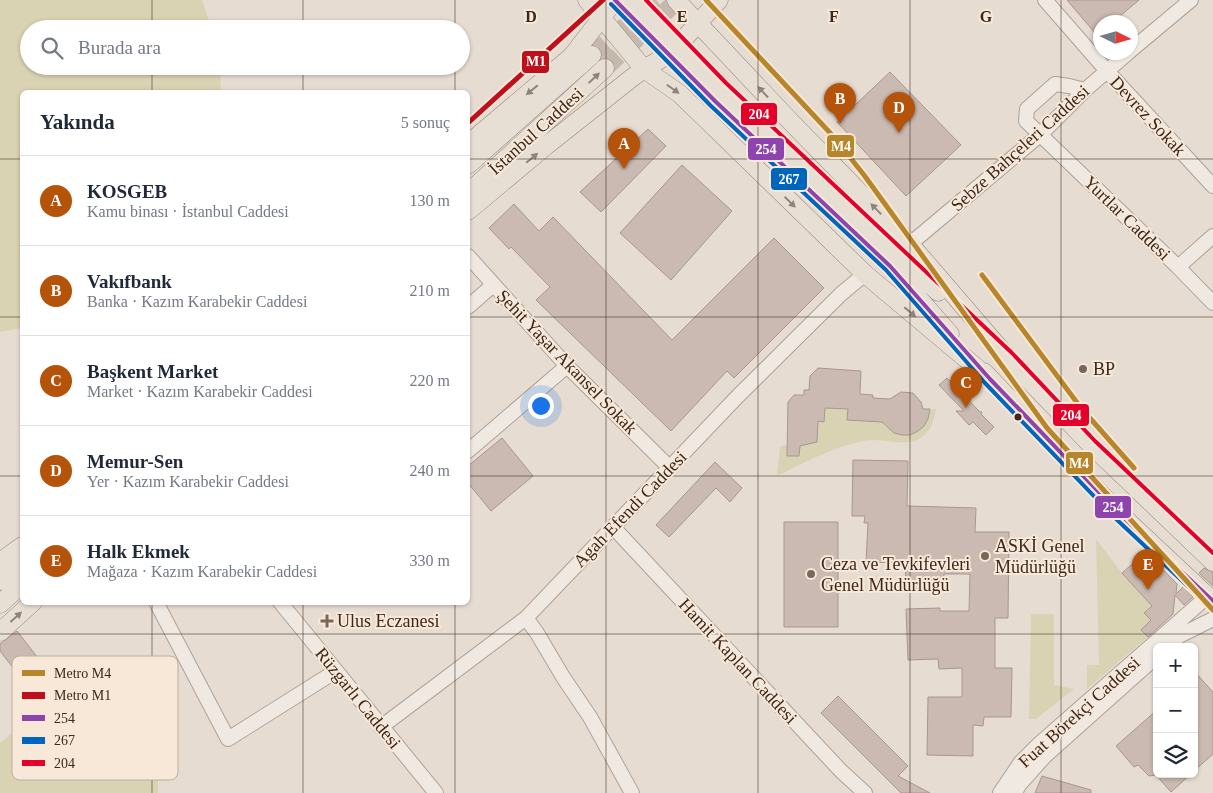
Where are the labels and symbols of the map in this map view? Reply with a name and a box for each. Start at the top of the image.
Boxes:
text: D [525,8,537,25]
text: E [677,8,687,25]
text: F [829,8,839,25]
text: G [980,8,993,25]
north arrow [1093,15,1138,60]
line badge: M1 [521,50,550,74]
text: M1 [526,54,546,69]
one-way arrow [588,72,600,84]
street label: Devrez Sokak [1106,72,1190,160]
street label: Sebze Bahçeleri Caddesi [947,81,1093,215]
street label: İstanbul Caddesi [485,83,587,179]
pin: B [824,83,856,124]
one-way arrow [525,84,538,95]
one-way arrow [666,84,680,94]
one-way arrow [757,87,769,99]
pin: D [883,92,915,133]
line badge: 204 [740,102,778,126]
text: 204 [749,107,770,122]
pin: A [608,128,640,169]
line badge: M4 [826,134,855,158]
line badge: 254 [747,137,785,161]
text: M4 [831,139,851,154]
text: 254 [756,142,777,157]
one-way arrow [525,152,538,163]
line badge: 267 [770,167,808,191]
text: 267 [779,172,800,187]
street label: Yurtlar Caddesi [1080,172,1174,264]
one-way arrow [784,195,796,207]
one-way arrow [870,203,882,215]
street label: Şehit Yaşar Akansel Sokak [493,286,641,438]
one-way arrow [903,306,916,317]
place label: BP [1093,359,1115,379]
marker: BP [1077,363,1089,375]
pin: C [950,367,982,408]
your location [528,393,554,419]
line badge: 204 [1052,403,1090,427]
text: 204 [1061,408,1082,423]
unlabelled marker [1013,412,1023,422]
street label: Agah Efendi Caddesi [569,447,691,571]
line badge: M4 [1065,451,1094,475]
text: M4 [1069,456,1089,471]
line badge: 254 [1094,495,1132,519]
text: 254 [1103,500,1124,515]
place label: ASKİ Genel Müdürlüğü [995,536,1084,577]
pin: E [1132,549,1164,590]
marker: ASKİ Genel Müdürlüğü [979,550,991,562]
place label: Ceza ve Tevkifevleri Genel Müdürlüğü [821,554,970,595]
marker: Ceza ve Tevkifevleri Genel Müdürlüğü [805,568,817,580]
street label: Hamit Kaplan Caddesi [675,594,801,728]
one-way arrow [10,611,22,623]
place label: Ulus Eczanesi [337,611,439,631]
marker: Ulus Eczanesi [321,615,333,627]
street label: Rüzgarlı Caddesi [311,643,405,753]
street label: Fuat Börekçi Caddesi [1014,652,1144,772]
legend [12,656,178,780]
text: Metro M4 [54,666,111,681]
text: Metro M1 [54,688,111,703]
text: 254 [54,711,75,726]
text: 267 [54,733,75,748]
text: 204 [54,756,75,771]

